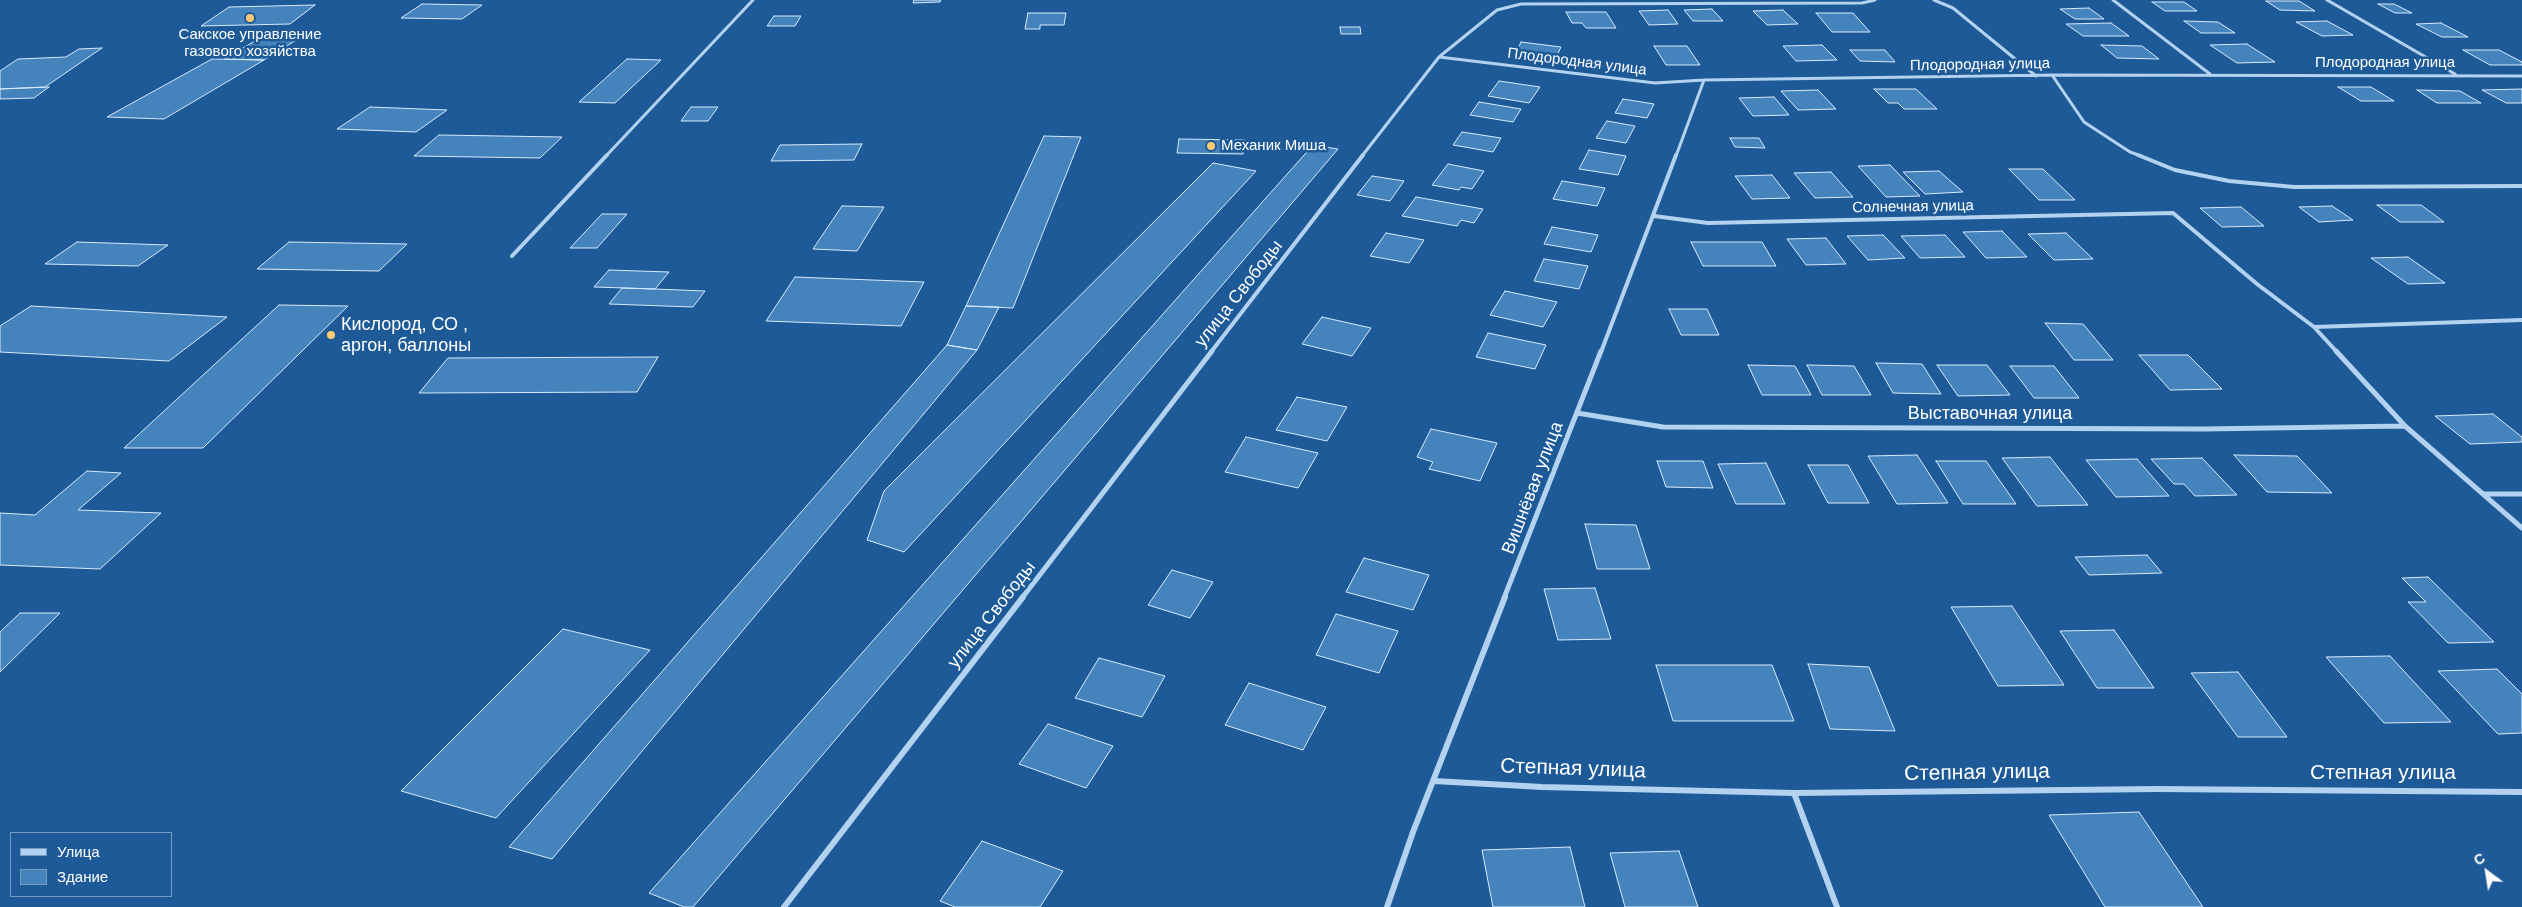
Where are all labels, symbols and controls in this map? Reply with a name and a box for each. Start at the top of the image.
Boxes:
marker: Сакское управление газового хозяйства [244,12,256,24]
place label: Сакское управление газового хозяйства [178,26,322,61]
street label: Плодородная улица [1506,45,1648,79]
street label: Плодородная улица [2315,54,2455,72]
street label: Плодородная улица [1910,55,2050,75]
place label: Механик Миша [1221,137,1326,155]
marker: Механик Миша [1205,140,1217,152]
street label: Солнечная улица [1852,197,1974,217]
street label: улица Свободы [1190,236,1288,352]
place label: Кислород, СО , аргон, баллоны [341,314,471,356]
marker: Кислород, СО , аргон, баллоны [325,329,337,341]
street label: Выставочная улица [1908,403,2072,425]
street label: Вишнёвая улица [1498,419,1568,557]
street label: улица Свободы [943,557,1041,673]
street label: Степная улица [1500,754,1646,784]
street label: Степная улица [1904,759,2050,787]
street label: Степная улица [2310,760,2456,786]
legend [10,832,172,897]
text: Улица [57,843,100,860]
north arrow [2462,847,2512,897]
text: С [2471,850,2488,869]
text: Здание [57,868,108,885]

